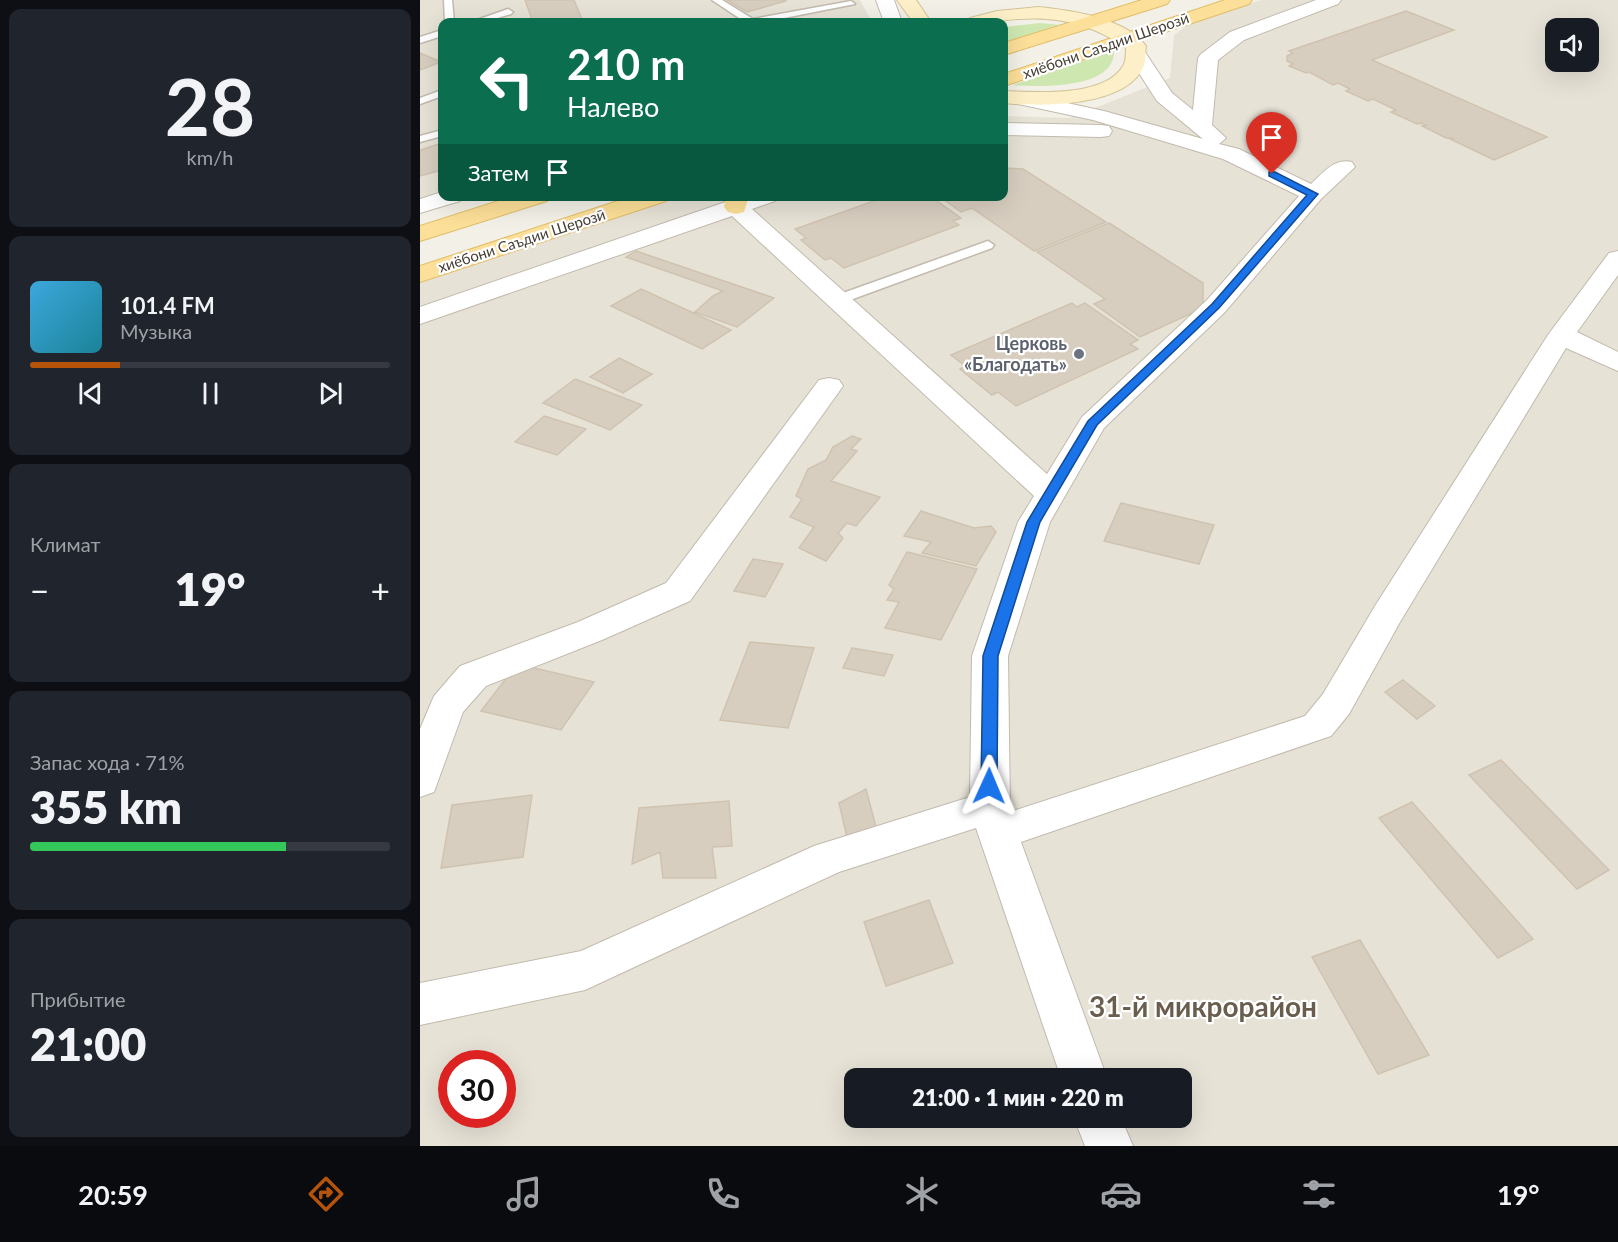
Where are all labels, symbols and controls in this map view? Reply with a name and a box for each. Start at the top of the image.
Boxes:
street label: хиёбони Саъдии Шерозӣ [1020,8,1191,82]
map controls [1545,18,1599,72]
button: sound [1545,18,1599,72]
text: 210 m [567,39,685,89]
icon: left [468,42,546,120]
text: 28 [165,59,255,153]
text: Налево [567,90,659,123]
pin [1246,112,1297,174]
icon: arrive [1255,121,1288,154]
text: km/h [187,145,233,169]
icon: arrive [541,156,574,189]
text: Затем [468,159,529,186]
street label: хиёбони Саъдии Шерозӣ [436,205,608,276]
text: 101.4 FM [120,292,215,319]
text: Музыка [120,319,192,343]
place label: Церковь «Благодать» [964,332,1067,375]
marker: Церковь «Благодать» [1072,347,1086,361]
icon: previous [74,377,107,410]
icon: pause [194,377,227,410]
icon: next [314,377,347,410]
text: Климат [30,532,101,556]
text: 19° [175,562,245,616]
text: − [30,570,49,610]
text: + [371,570,390,610]
text: Запас хода · 71% [30,750,185,774]
position arrow [957,754,1021,818]
text: 355 km [30,780,182,834]
text: Прибытие [30,987,126,1011]
district label: 31-й микрорайон [1089,989,1317,1023]
text: 21:00 [30,1017,146,1071]
speed limit sign: 30 [438,1050,516,1128]
text: 21:00 · 1 мин · 220 m [912,1084,1124,1111]
icon: directions [305,1173,347,1215]
icon: music [503,1173,545,1215]
icon: phone [702,1173,744,1215]
icon: climate [901,1173,943,1215]
icon: car [1100,1173,1142,1215]
icon: filters [1298,1173,1340,1215]
text: 20:59 [78,1178,148,1211]
text: 19° [1497,1178,1540,1211]

